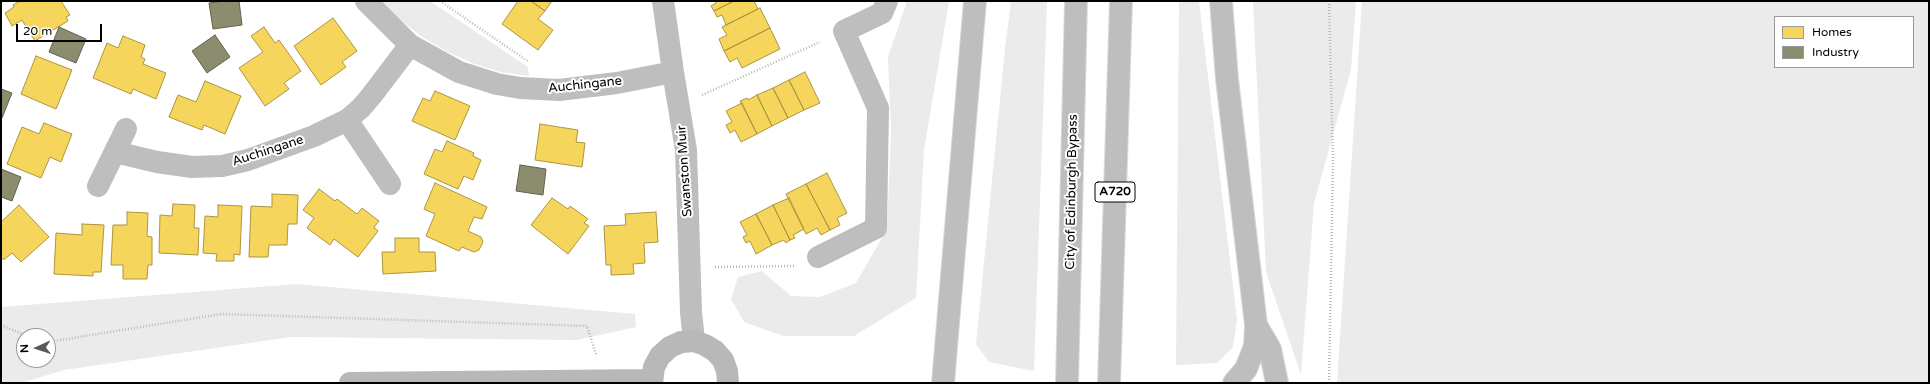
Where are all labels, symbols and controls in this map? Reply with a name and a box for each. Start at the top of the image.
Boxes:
scale bar [18,16,104,42]
legend [1774,16,1914,68]
text: 20 m [23,24,52,38]
text: Homes [1812,25,1852,39]
text: Industry [1812,45,1859,59]
street label: Auchingane [547,73,623,97]
street label: City of Edinburgh Bypass [1063,114,1081,270]
street label: Swanston Muir [674,125,696,217]
street label: Auchingane [230,132,306,170]
road number: A720 [1095,182,1135,202]
north arrow [16,328,56,368]
text: N [18,344,31,353]

